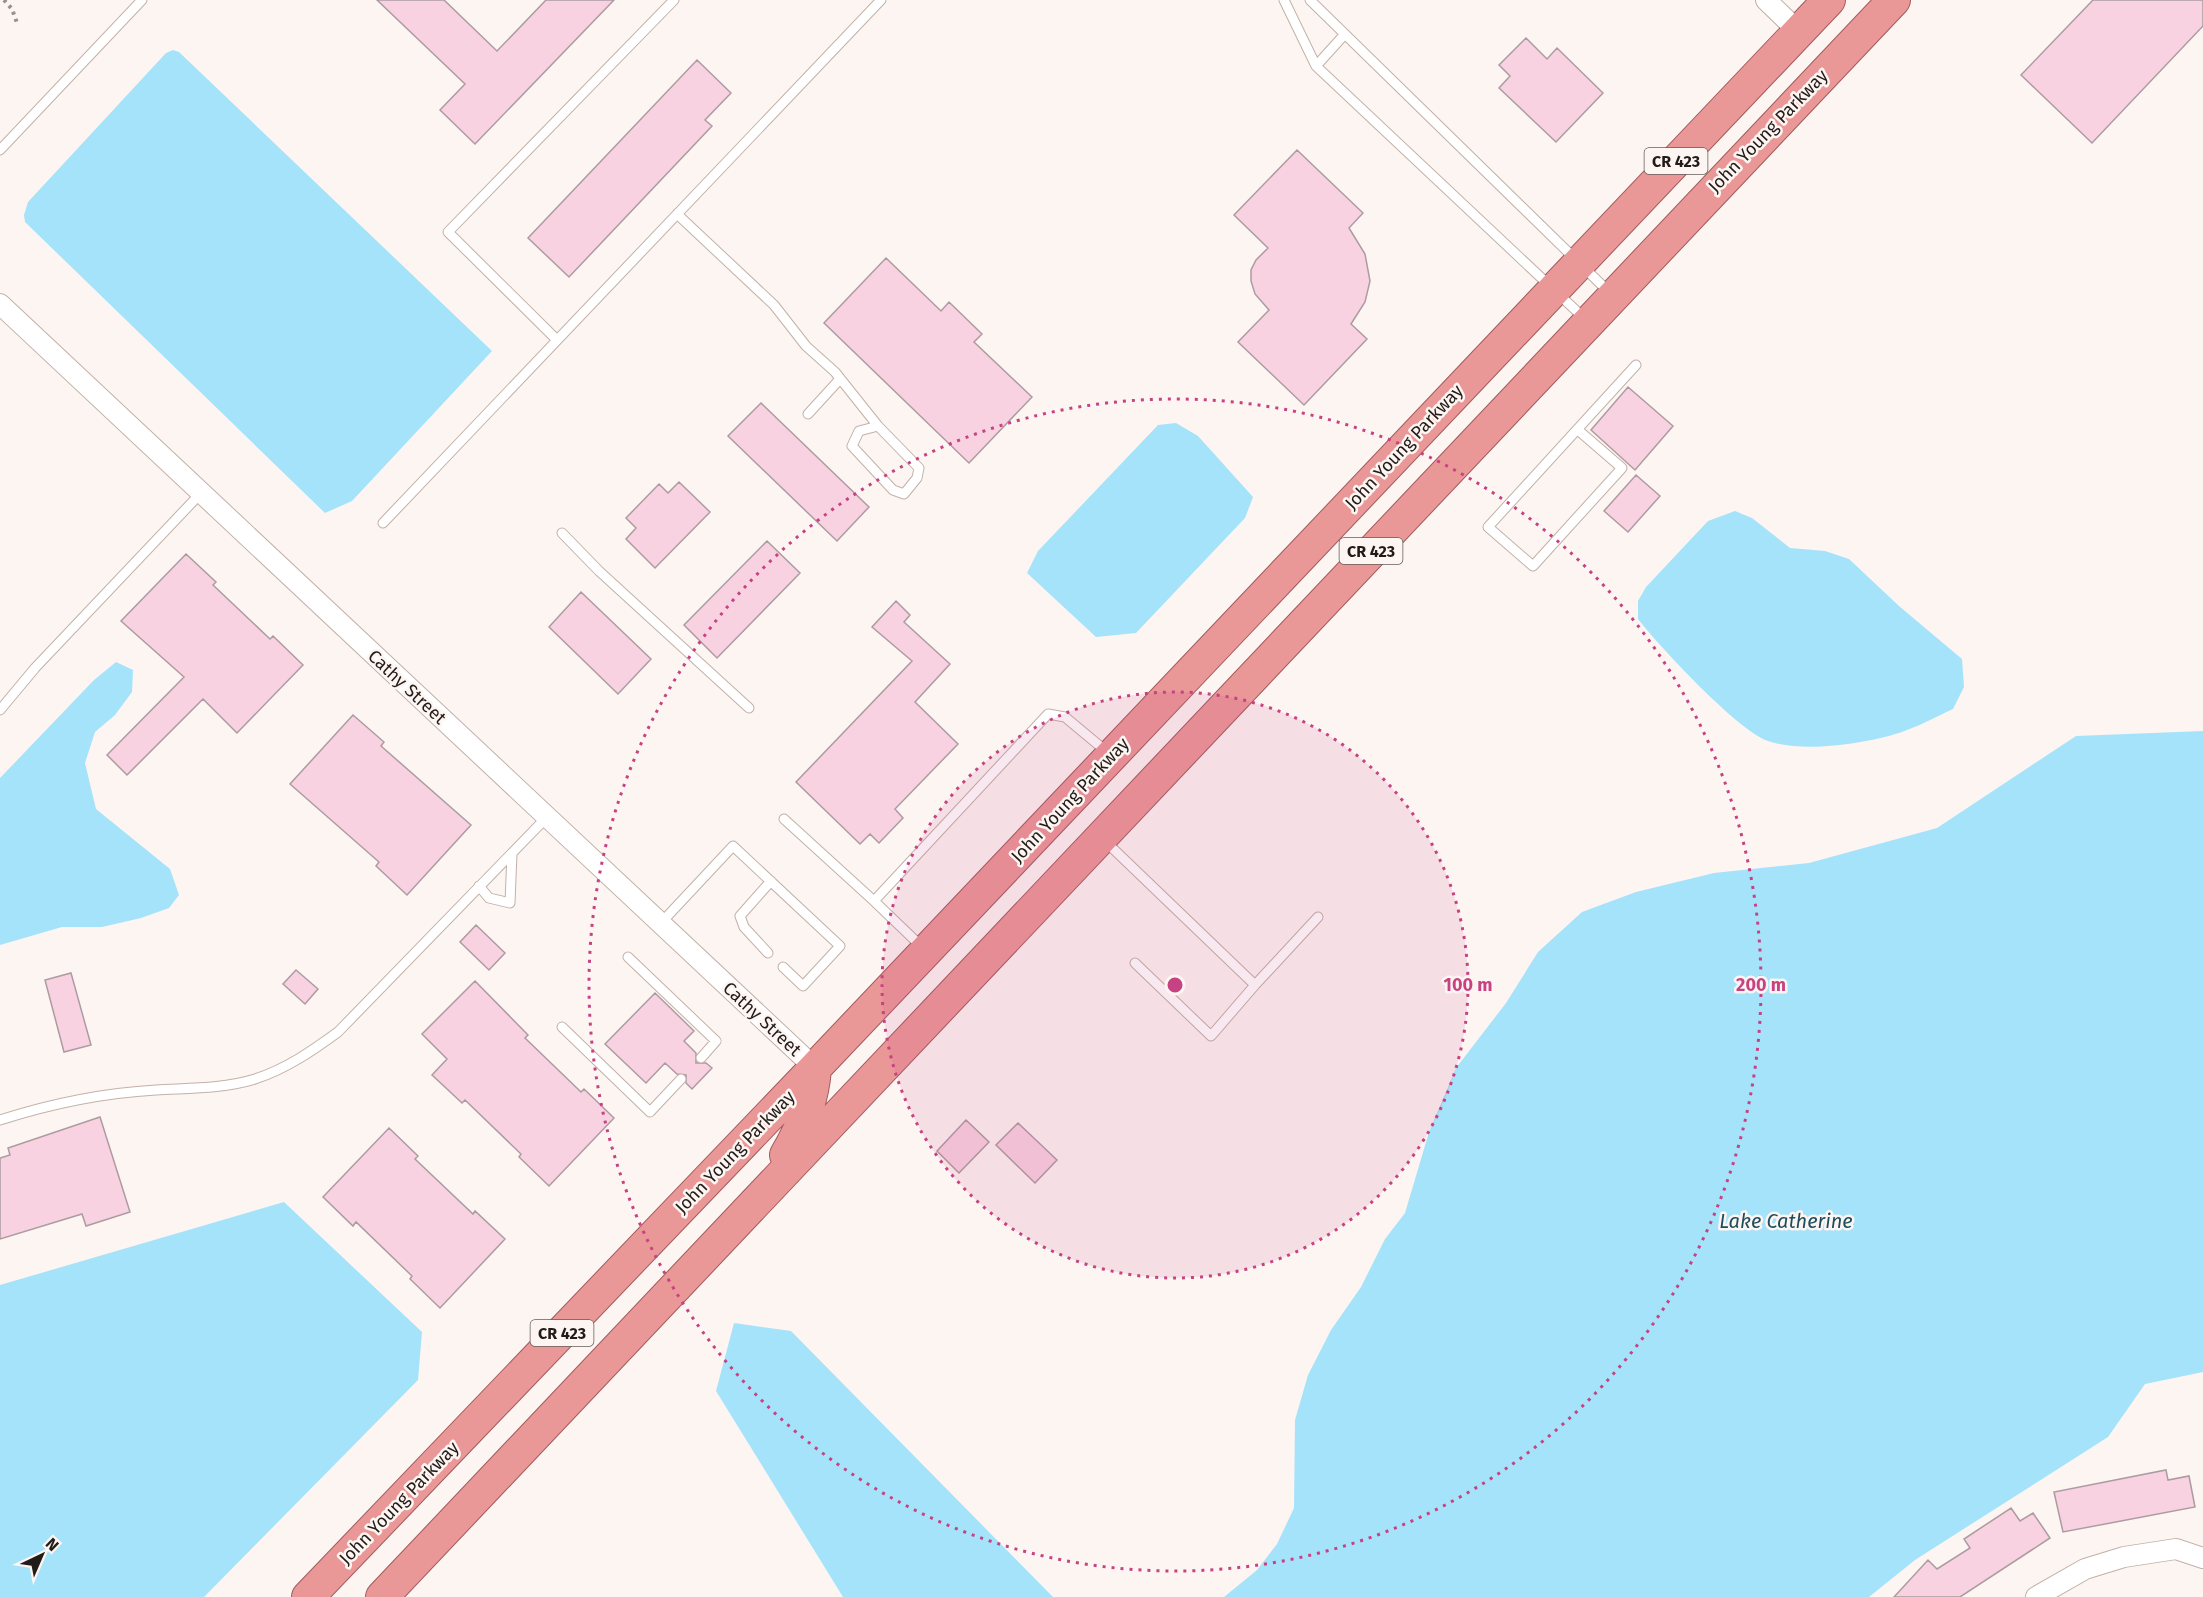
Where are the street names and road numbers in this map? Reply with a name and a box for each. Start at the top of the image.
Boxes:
street label: John Young Parkway [1704,65,1833,197]
road number: CR 423 [1644,148,1708,174]
street label: John Young Parkway [1340,380,1468,514]
road number: CR 423 [1340,538,1402,564]
street label: Cathy Street [363,645,451,729]
street label: John Young Parkway [1006,733,1134,867]
street label: Cathy Street [718,977,806,1061]
street label: John Young Parkway [671,1086,800,1218]
road number: CR 423 [530,1320,594,1346]
street label: John Young Parkway [335,1437,464,1569]

